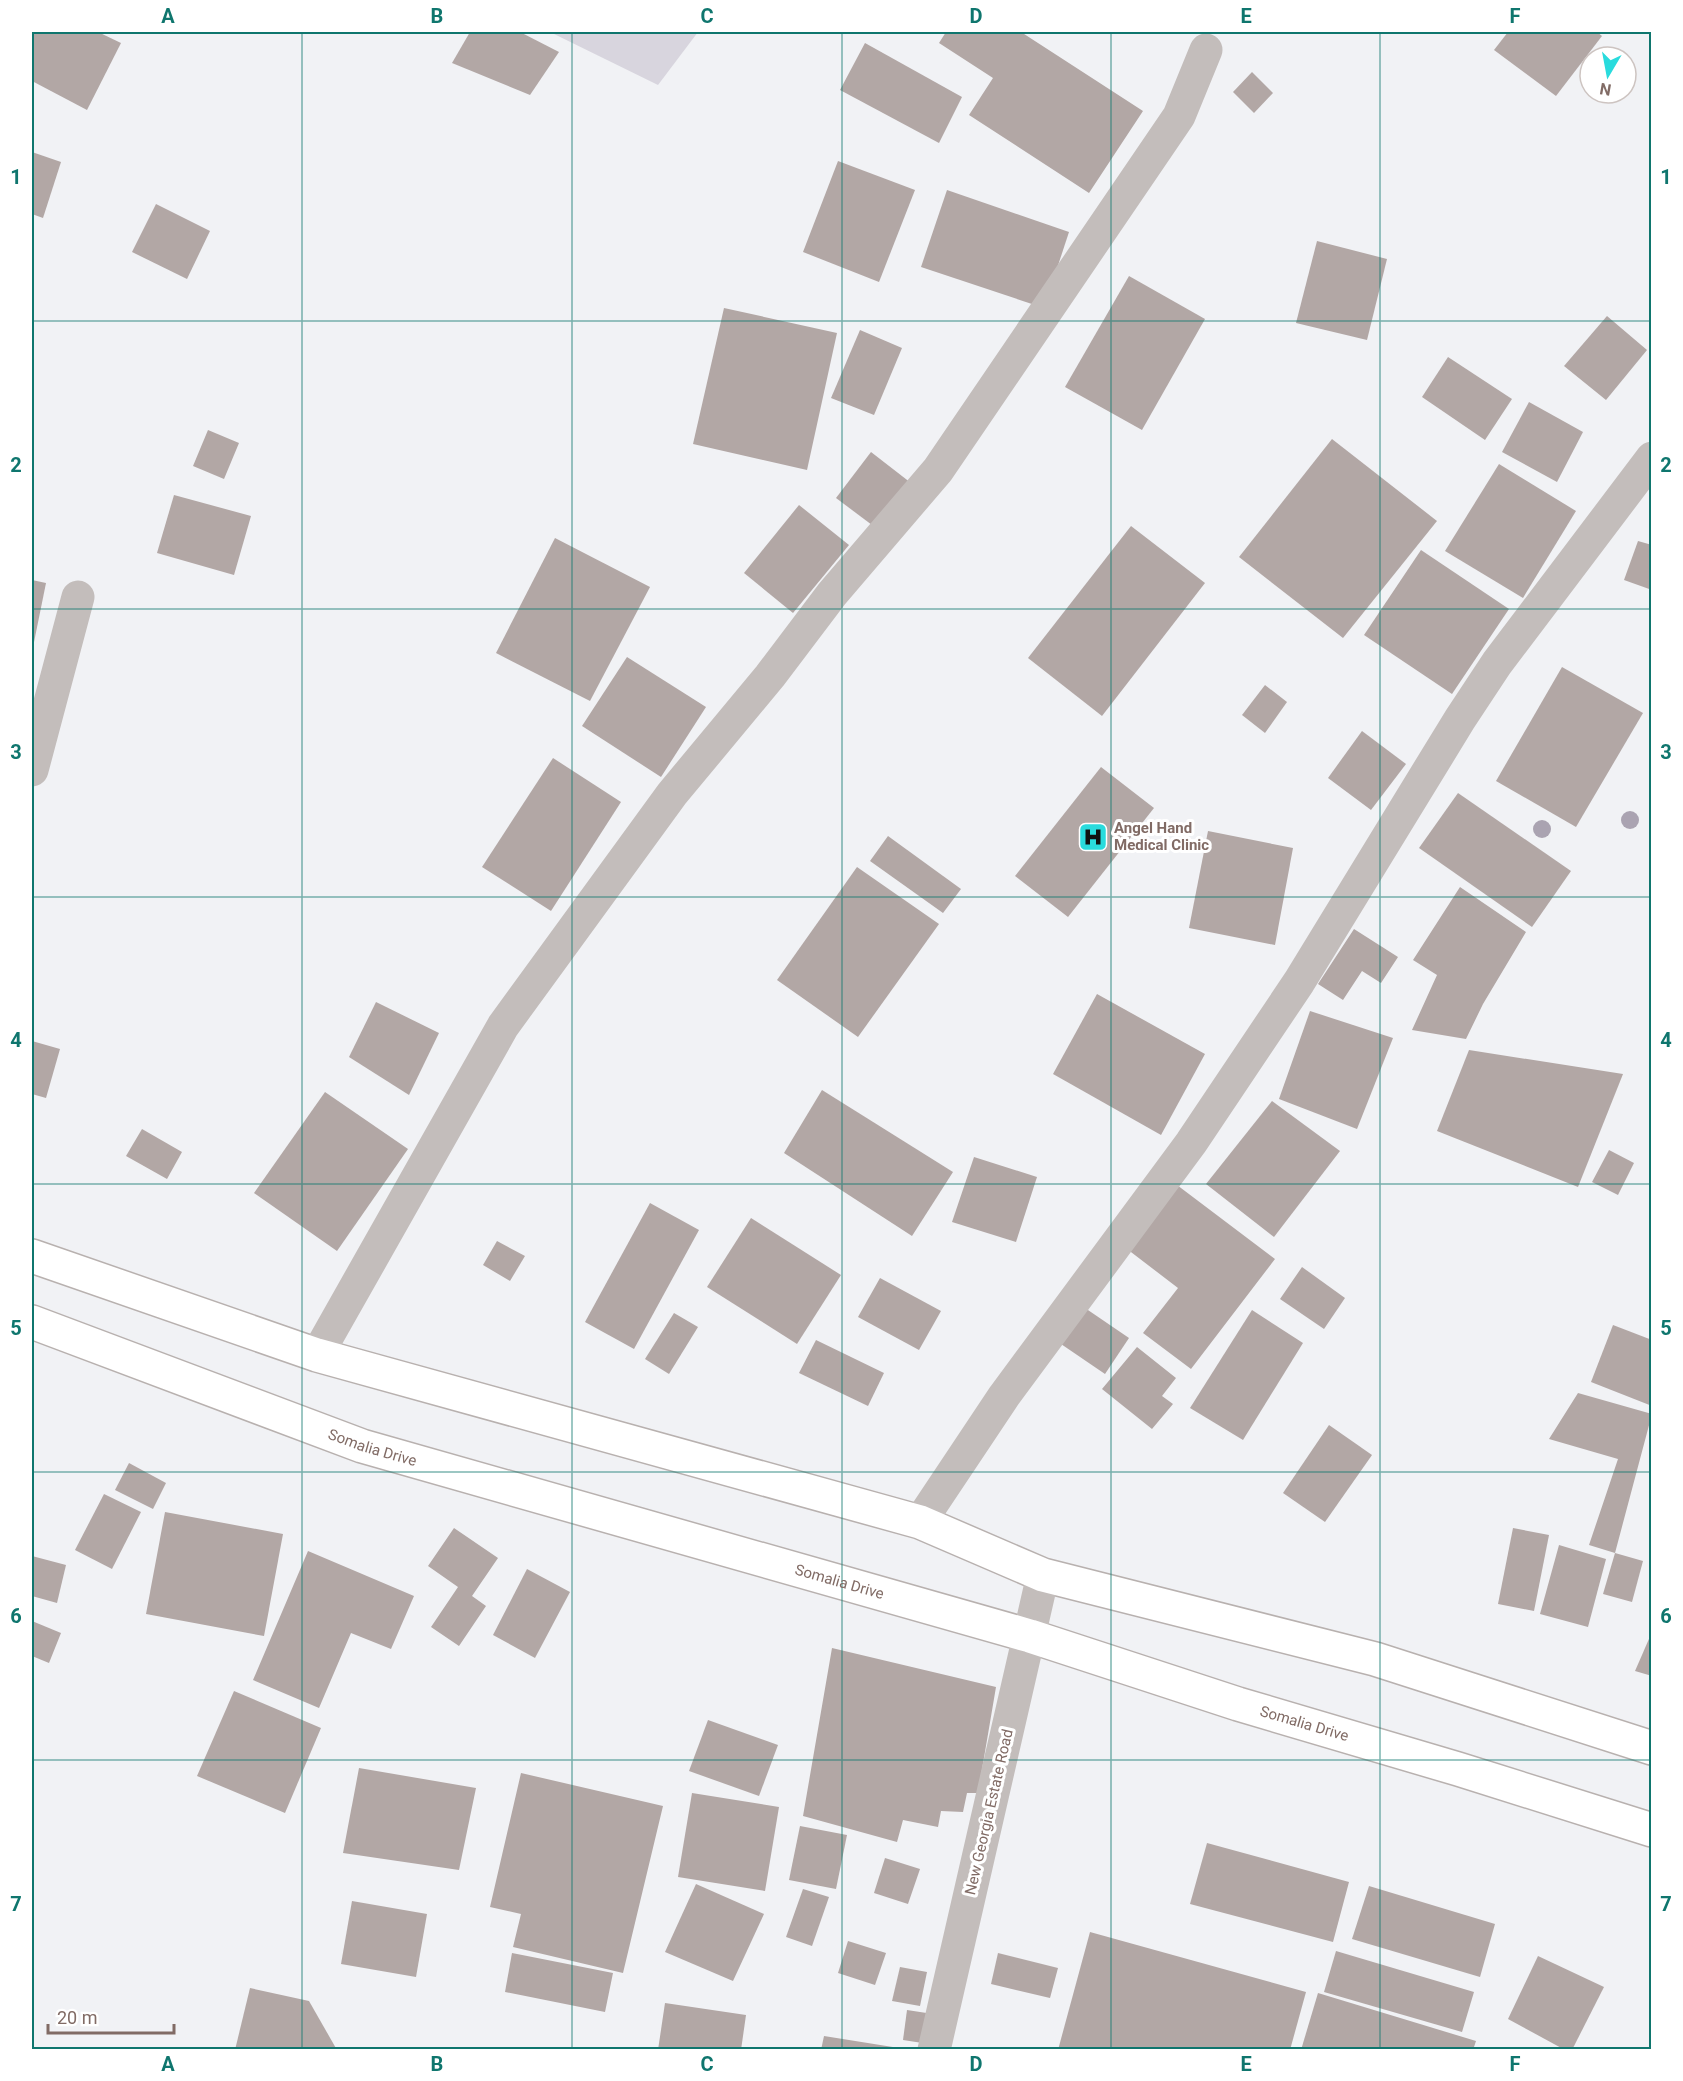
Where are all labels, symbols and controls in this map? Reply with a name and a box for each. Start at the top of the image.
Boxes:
text: A [161,4,175,28]
text: B [431,4,443,28]
text: C [700,4,714,28]
text: D [970,4,983,28]
text: E [1240,4,1252,28]
text: F [1510,4,1521,28]
north arrow [1578,45,1638,105]
text: N [1598,79,1613,100]
text: 1 [10,165,22,189]
text: 1 [1660,165,1672,189]
text: 2 [10,453,22,477]
text: 2 [1660,453,1672,477]
text: 3 [10,740,22,764]
text: 3 [1660,740,1672,764]
place label: Angel Hand Medical Clinic [1114,819,1209,854]
hospital icon: Angel Hand Medical Clinic [1077,821,1109,853]
text: 4 [10,1028,22,1052]
text: 4 [1660,1028,1672,1052]
text: 5 [10,1316,22,1340]
text: 5 [1660,1316,1672,1340]
street label: Somalia Drive [326,1425,419,1470]
street label: Somalia Drive [793,1561,886,1603]
text: 6 [10,1604,22,1628]
text: 6 [1660,1604,1672,1628]
street label: Somalia Drive [1258,1702,1351,1745]
street label: New Georgia Estate Road [961,1727,1017,1897]
text: 7 [10,1892,22,1916]
text: 7 [1660,1892,1672,1916]
scale bar [48,1997,174,2035]
text: 20 m [57,2007,97,2028]
text: A [161,2052,175,2076]
text: B [431,2052,443,2076]
text: C [700,2052,714,2076]
text: D [970,2052,983,2076]
text: E [1240,2052,1252,2076]
text: F [1510,2052,1521,2076]

